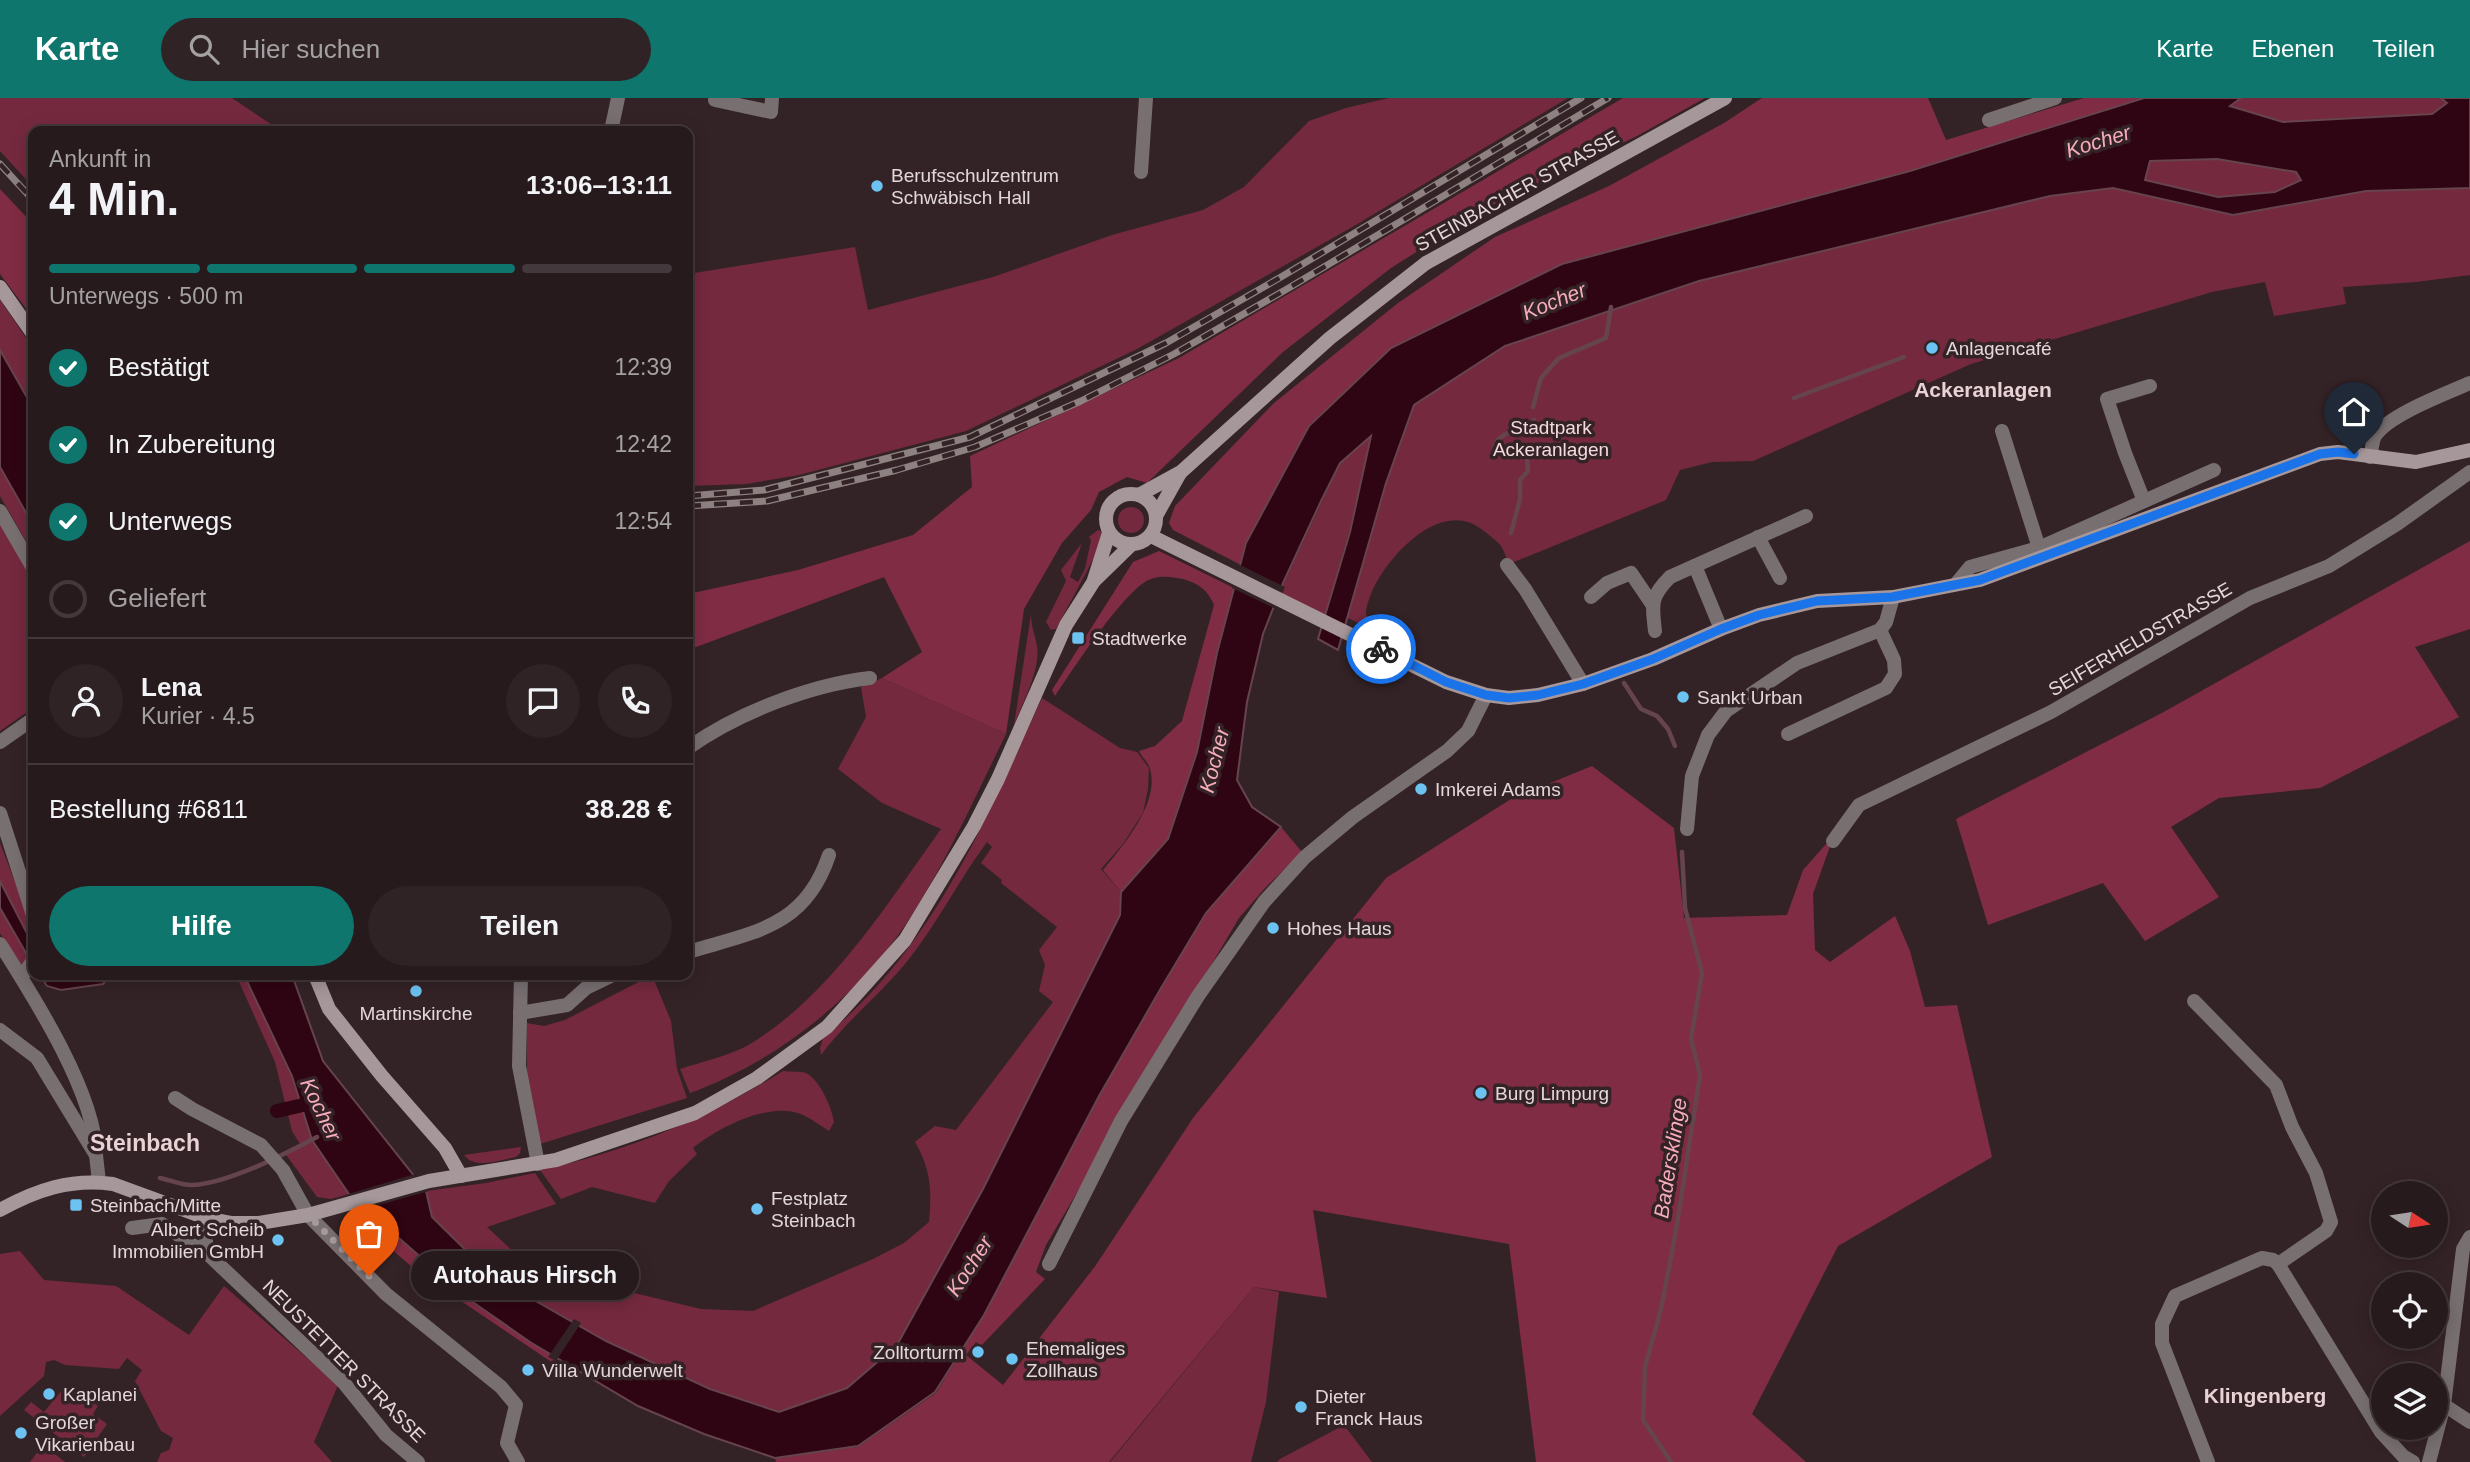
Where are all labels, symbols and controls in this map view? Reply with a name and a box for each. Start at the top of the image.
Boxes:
search box [161,18,651,81]
text: Karte [35,30,119,67]
icon: search [185,30,223,68]
text: Hier suchen [241,34,380,64]
text: Karte [2156,35,2214,62]
text: Ebenen [2252,35,2334,62]
text: Teilen [2372,35,2435,62]
water label: Kocher [2063,120,2134,162]
street label: STEINBACHER STRASSE [1412,126,1622,256]
text: Ankunft in [49,146,151,172]
place label: Berufsschulzentrum Schwäbisch Hall [891,165,1059,208]
text: 13:06–13:11 [526,170,672,200]
text: 4 Min. [49,173,179,225]
marker: Berufsschulzentrum Schwäbisch Hall [869,178,885,194]
water label: Kocher [1519,277,1590,324]
text: Unterwegs · 500 m [49,283,243,309]
place label: Anlagencafé [1946,338,2052,359]
marker: Anlagencafé [1924,340,1940,356]
icon: check [49,349,87,387]
text: Bestätigt [108,352,209,382]
text: 12:39 [614,354,672,380]
district label: Ackeranlagen [1914,378,2052,401]
pin [2324,382,2384,454]
icon: home [2335,393,2373,431]
park label: Stadtpark Ackeranlagen [1493,417,1609,460]
icon: check [49,426,87,464]
text: In Zubereitung [108,429,276,459]
text: 12:42 [614,431,672,457]
icon: check [49,503,87,541]
text: Unterwegs [108,506,232,536]
text: 12:54 [614,508,672,534]
street label: SEIFERHELDSTRASSE [2045,578,2235,700]
text: Geliefert [108,583,206,613]
courier [1346,614,1416,684]
place label: Stadtwerke [1092,628,1187,649]
marker: Stadtwerke [1070,630,1086,646]
icon: bike [1362,630,1400,668]
button: person [49,664,123,738]
button: chat [506,664,580,738]
button: phone [598,664,672,738]
text: Lena [141,672,202,702]
place label: Sankt Urban [1697,687,1803,708]
marker: Sankt Urban [1675,689,1691,705]
text: Kurier · 4.5 [141,703,255,729]
water label: Kocher [1195,724,1233,795]
place label: Imkerei Adams [1435,779,1561,800]
marker: Imkerei Adams [1413,781,1429,797]
text: Bestellung #6811 [49,794,248,824]
text: 38.28 € [585,794,672,824]
button: Hilfe [49,886,354,966]
button: Teilen [368,886,672,966]
place label: Hohes Haus [1287,918,1392,939]
marker: Hohes Haus [1265,920,1281,936]
marker: Martinskirche [408,983,424,999]
place label: Martinskirche [360,1003,472,1024]
water label: Kocher [296,1074,346,1145]
place label: Burg Limpurg [1495,1083,1609,1104]
marker: Burg Limpurg [1473,1085,1489,1101]
water label: Badersklinge [1649,1096,1691,1220]
district label: Steinbach [90,1130,200,1156]
north arrow [2371,1181,2448,1258]
map controls [2371,1181,2448,1440]
place label: Festplatz Steinbach [771,1188,856,1231]
place label: Steinbach/Mitte [90,1195,221,1216]
marker: Steinbach/Mitte [68,1197,84,1213]
marker: Festplatz Steinbach [749,1201,765,1217]
pin [339,1204,399,1276]
icon: bag [350,1215,388,1253]
place label: Albert Scheib Immobilien GmbH [112,1219,264,1262]
water label: Kocher [941,1231,997,1300]
marker: Albert Scheib Immobilien GmbH [270,1232,286,1248]
callout: Autohaus Hirsch [411,1252,638,1300]
text: Autohaus Hirsch [433,1262,617,1288]
button: locate [2371,1272,2448,1349]
street label: NEUSTETTER STRASSE [259,1276,429,1446]
place label: Ehemaliges Zollhaus [1026,1338,1125,1381]
place label: Zolltorturm [873,1342,964,1363]
marker: Zolltorturm [970,1344,986,1360]
marker: Ehemaliges Zollhaus [1004,1351,1020,1367]
place label: Villa Wunderwelt [542,1360,684,1381]
marker: Villa Wunderwelt [520,1362,536,1378]
button: layers [2371,1363,2448,1440]
place label: Kaplanei [63,1384,137,1405]
district label: Klingenberg [2204,1384,2326,1407]
marker: Kaplanei [41,1386,57,1402]
place label: Dieter Franck Haus [1315,1386,1423,1429]
marker: Dieter Franck Haus [1293,1399,1309,1415]
place label: Großer Vikarienbau [35,1412,135,1455]
marker: Großer Vikarienbau [13,1425,29,1441]

